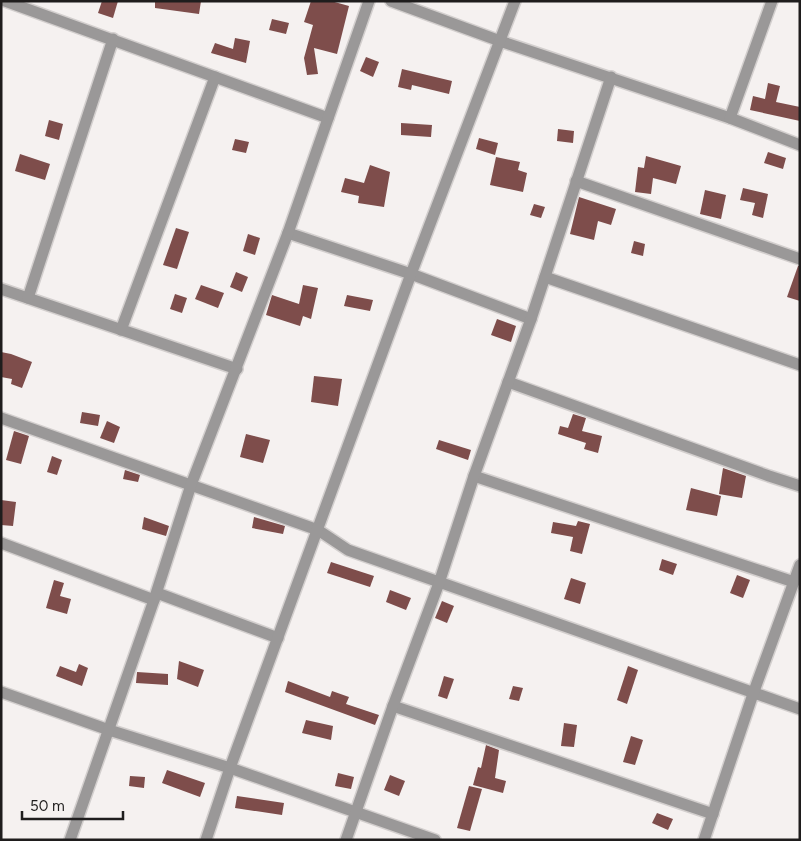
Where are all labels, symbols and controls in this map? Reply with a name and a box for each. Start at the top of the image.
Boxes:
scale bar [22,788,124,820]
text: 50 m [30,797,65,815]

